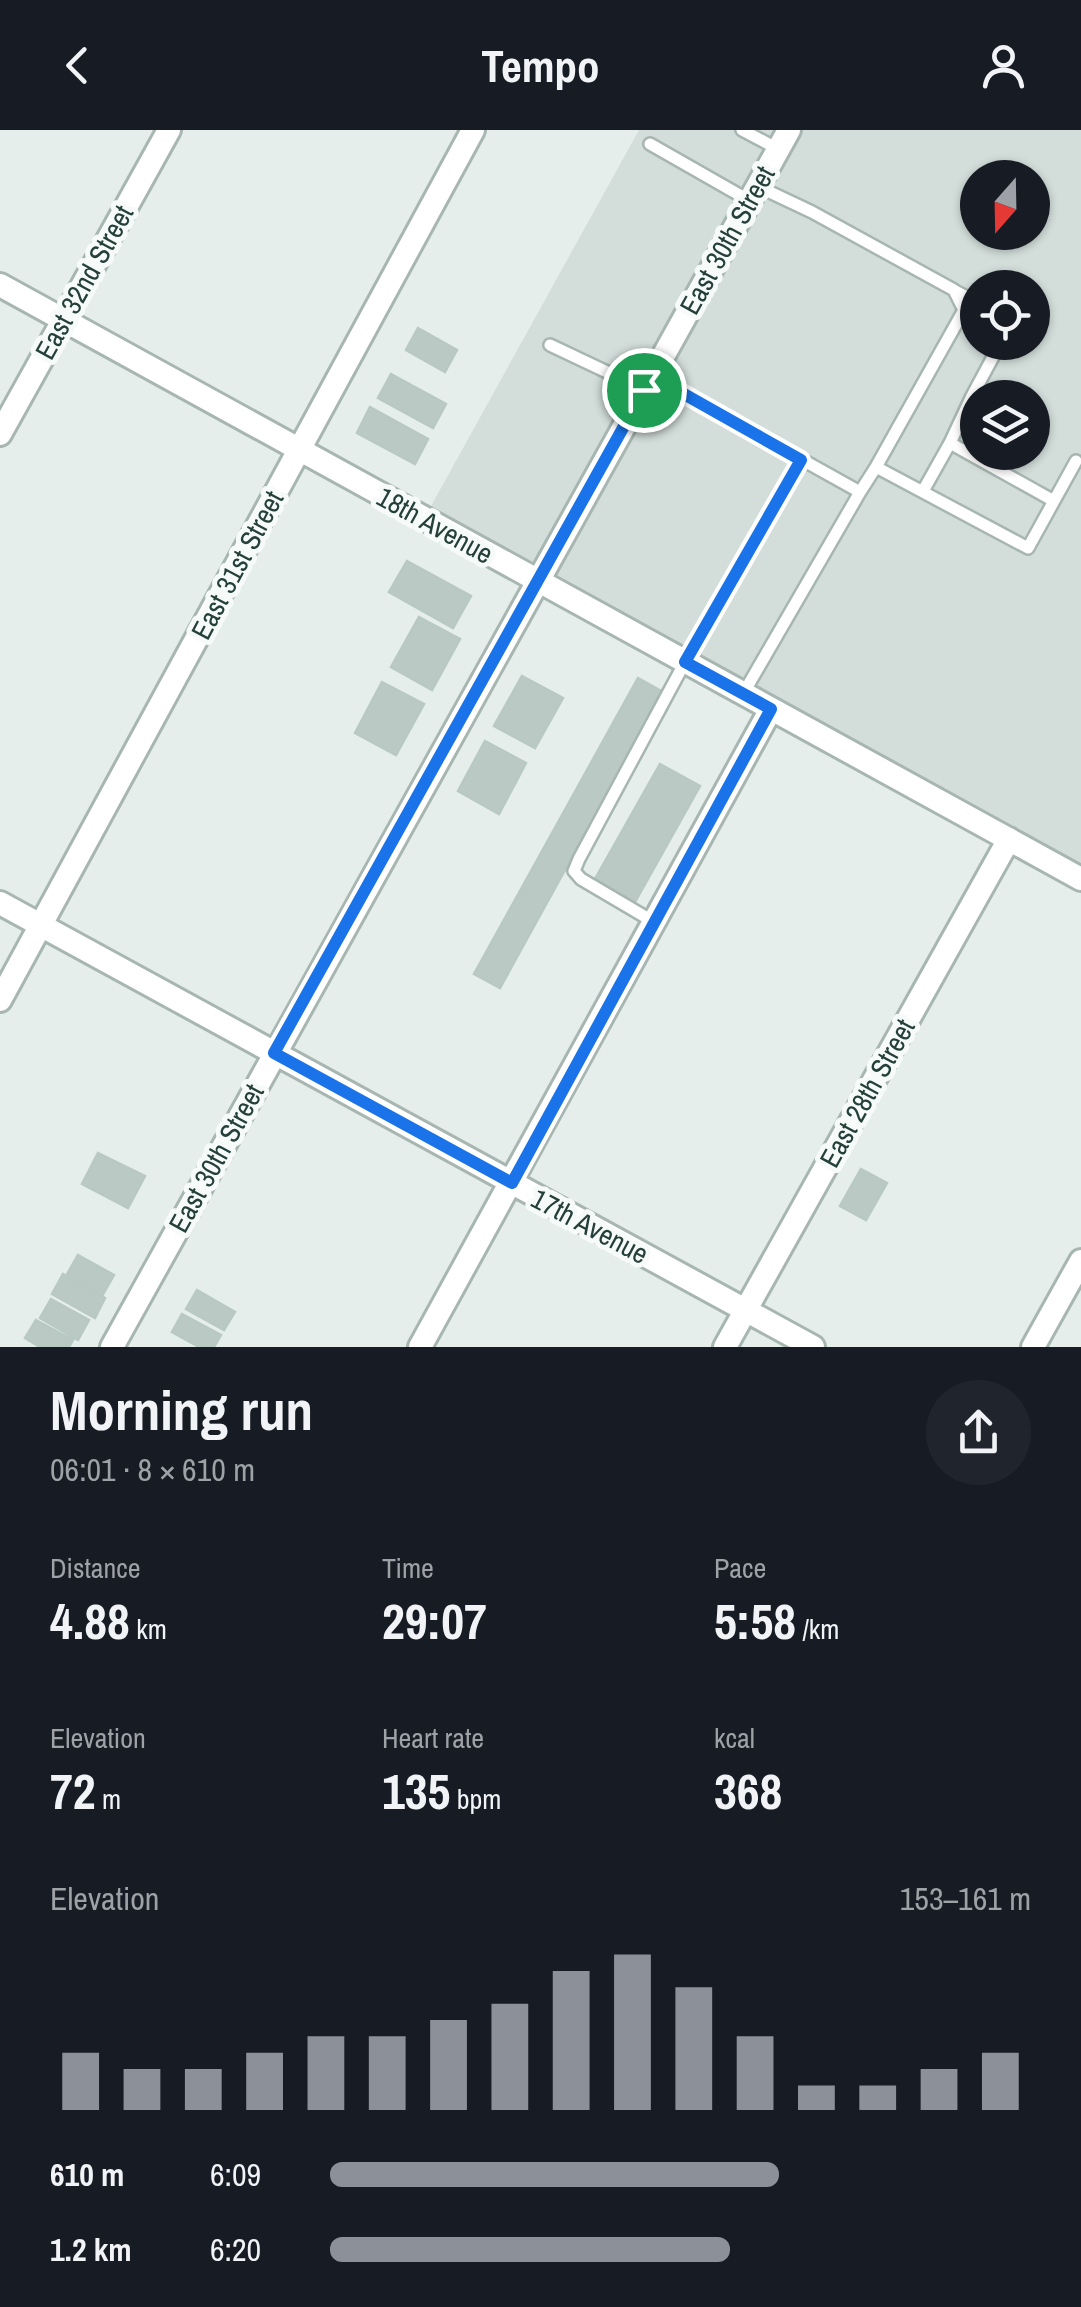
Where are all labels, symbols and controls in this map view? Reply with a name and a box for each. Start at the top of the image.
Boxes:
text: Tempo [481,35,600,96]
icon: back [50,38,105,93]
icon: person [976,38,1031,93]
street label: East 30th Street [670,159,784,321]
north arrow [960,160,1050,250]
map controls [960,160,1050,470]
street label: East 32nd Street [26,198,142,366]
button: locate [960,270,1050,360]
pin [602,348,687,433]
icon: arrive [617,363,672,418]
button: layers [960,380,1050,470]
street label: 18th Avenue [370,478,500,572]
street label: East 31st Street [182,484,292,646]
street label: East 28th Street [810,1012,924,1174]
street label: East 30th Street [159,1077,273,1239]
street label: 17th Avenue [525,1179,655,1273]
text: Morning run [50,1373,313,1447]
button: share [926,1380,1031,1485]
text: 06:01 · 8 × 610 m [50,1448,255,1491]
text: Distance [50,1549,141,1587]
text: Time [382,1549,434,1587]
text: Pace [714,1549,766,1587]
text: 4.88 [50,1587,130,1655]
text: 29:07 [382,1587,487,1655]
text: 5:58 [714,1587,796,1655]
text: km [130,1610,167,1648]
text: /km [796,1610,839,1648]
text: Elevation [50,1719,146,1757]
text: Heart rate [382,1719,484,1757]
text: kcal [714,1719,755,1757]
text: 72 [50,1757,96,1825]
text: 135 [382,1757,450,1825]
text: 368 [714,1757,782,1825]
text: m [96,1780,121,1818]
text: bpm [450,1780,501,1818]
text: Elevation [50,1877,159,1920]
text: 153–161 m [900,1877,1031,1920]
text: 610 m [50,2153,124,2196]
text: 6:09 [210,2153,261,2196]
text: 1.2 km [50,2228,132,2271]
text: 6:20 [210,2228,261,2271]

